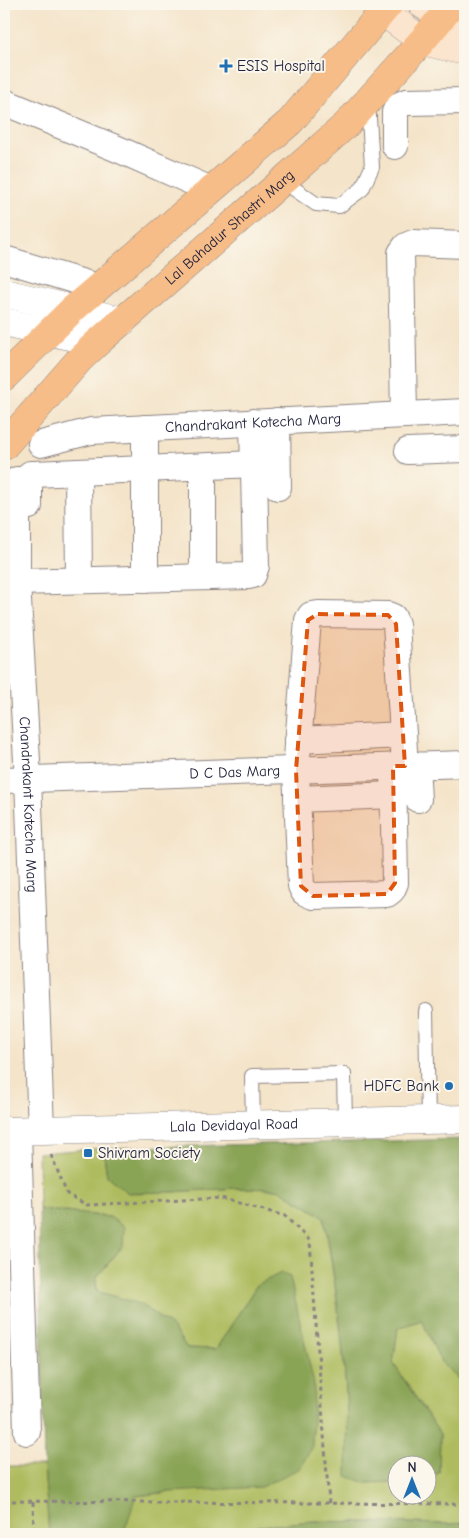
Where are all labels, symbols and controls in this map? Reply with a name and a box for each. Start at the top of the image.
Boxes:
place label: ESIS Hospital [237,57,325,75]
marker: ESIS Hospital [219,59,233,73]
street label: Lal Bahadur Shastri Marg [161,166,298,288]
street label: Chandrakant Kotecha Marg [165,409,342,436]
street label: Chandrakant Kotecha Marg [16,716,41,893]
street label: D C Das Marg [189,761,281,783]
place label: HDFC Bank [364,1077,440,1095]
marker: HDFC Bank [443,1080,455,1092]
street label: Lala Devidayal Road [170,1114,298,1136]
place label: Shivram Society [98,1144,200,1162]
marker: Shivram Society [82,1147,94,1159]
north arrow [386,1456,436,1506]
text: N [407,1459,417,1476]

